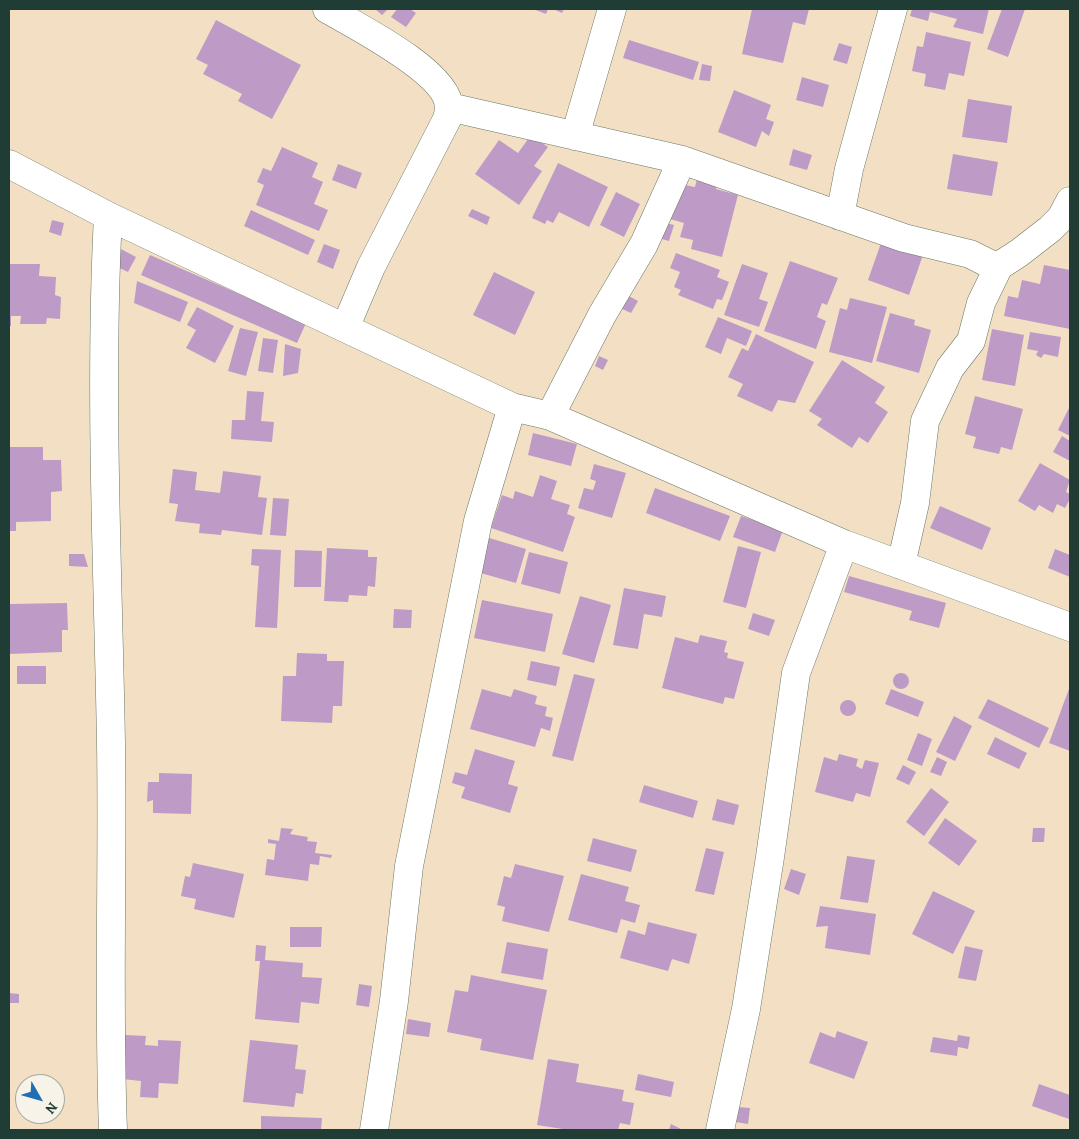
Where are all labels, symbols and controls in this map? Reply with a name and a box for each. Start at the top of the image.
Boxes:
north arrow [15,1074,65,1124]
text: N [41,1098,62,1118]

